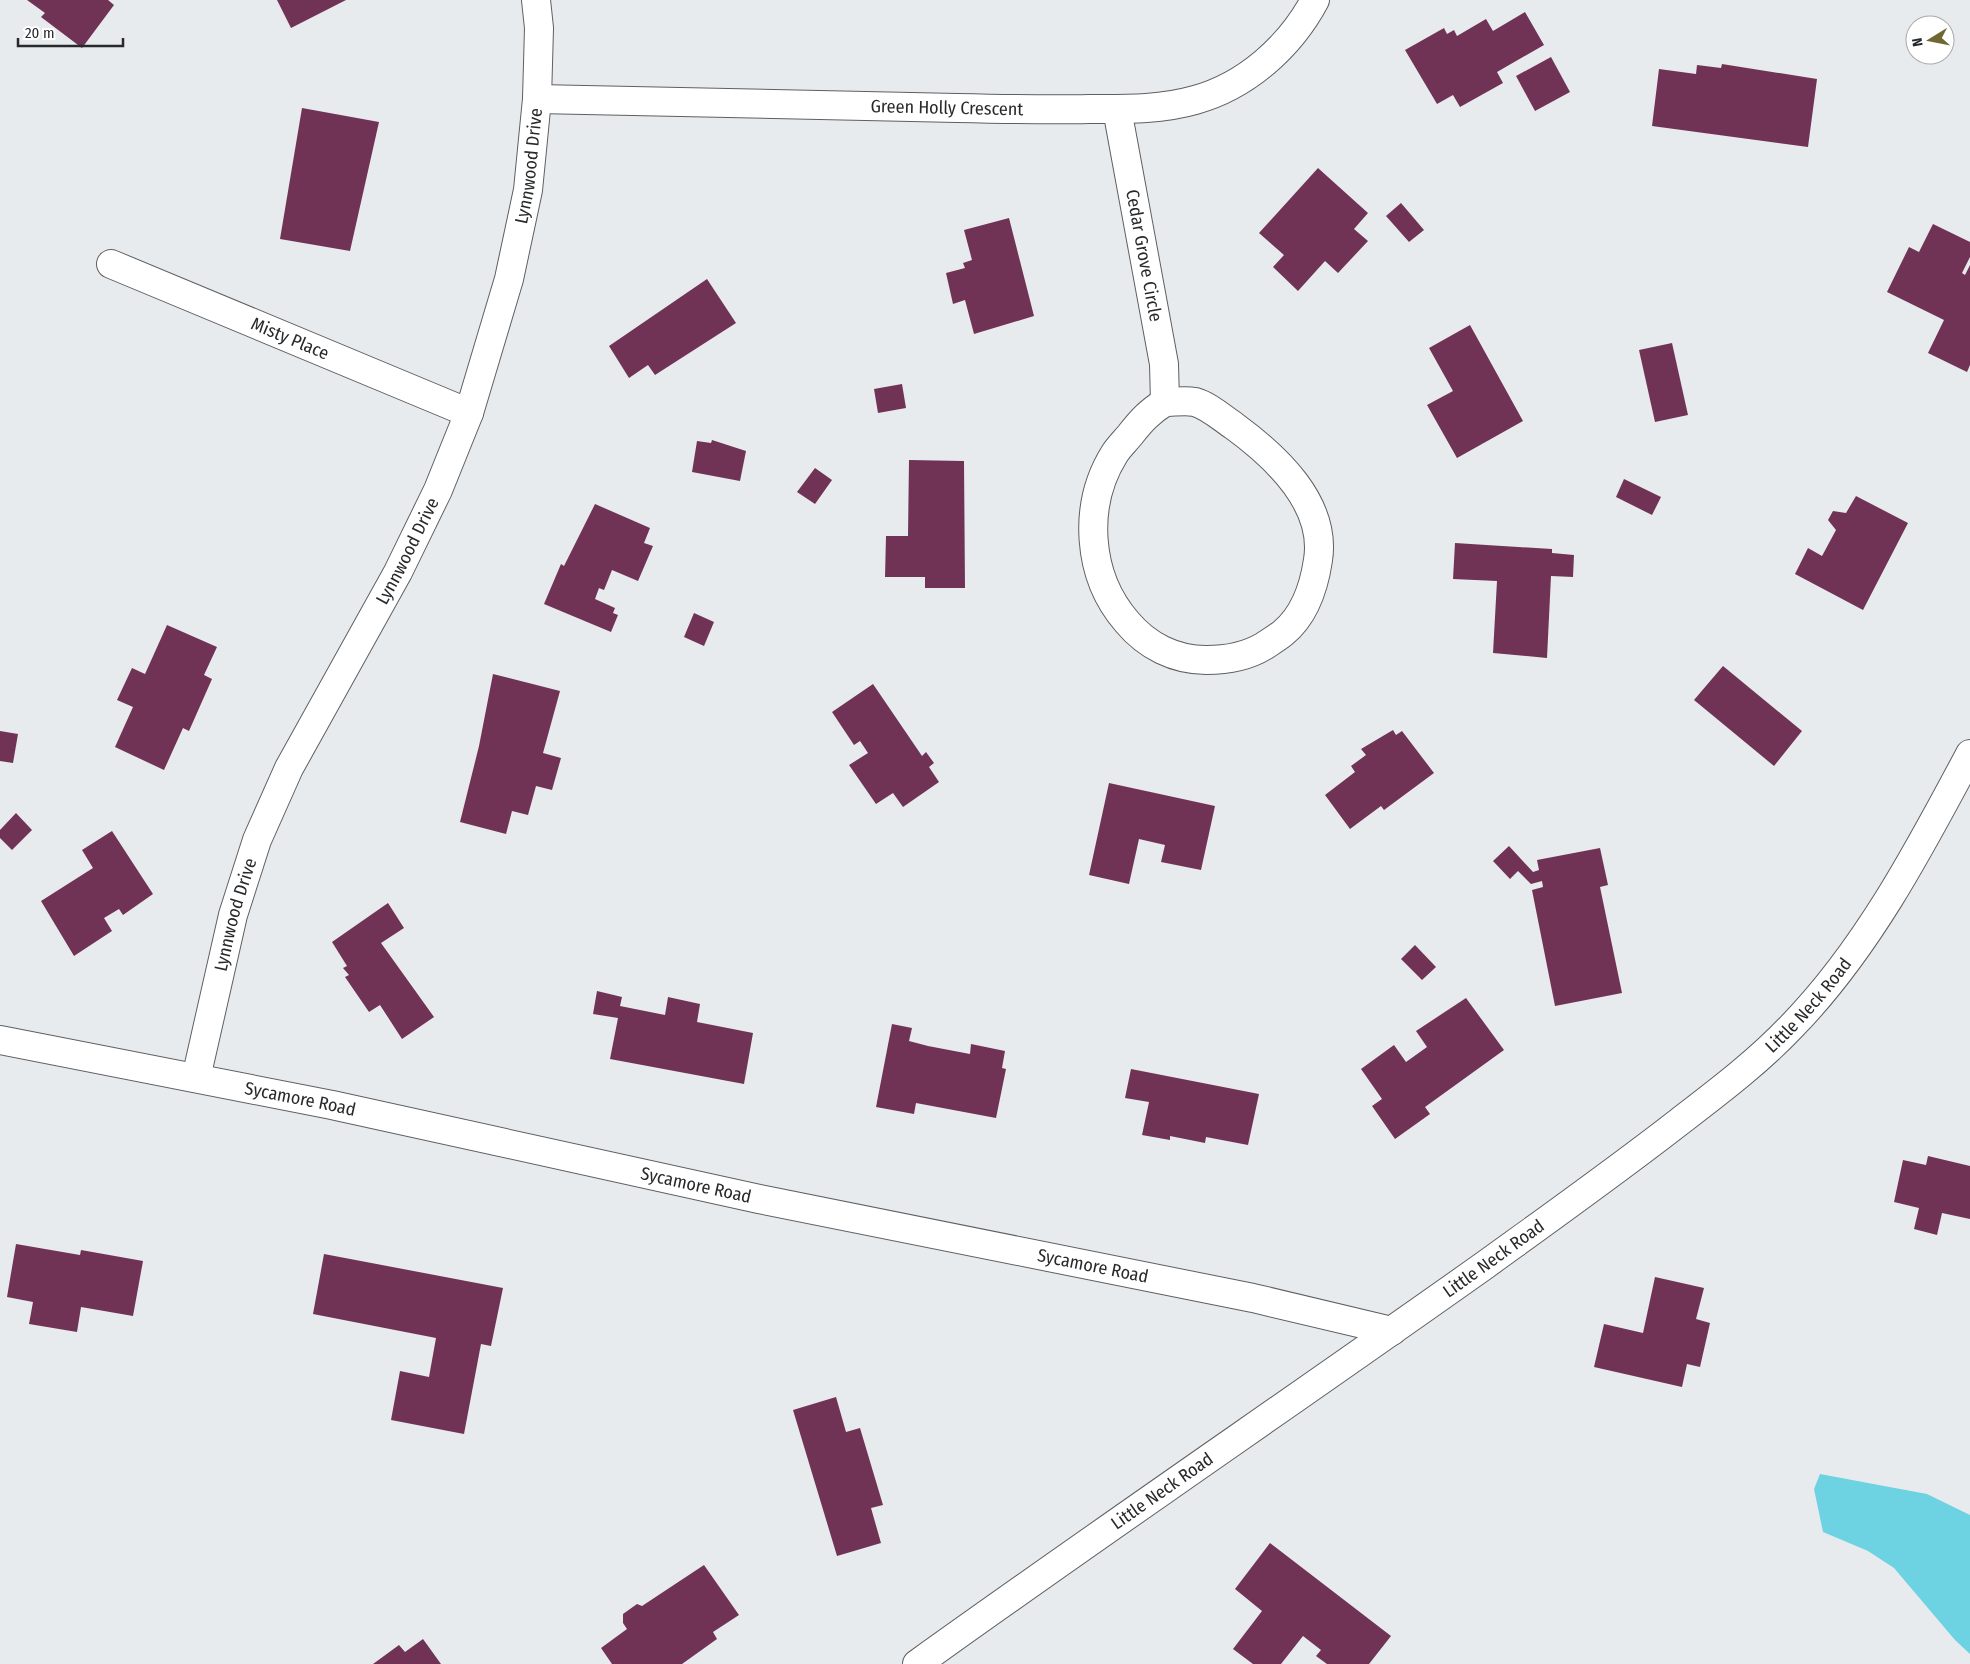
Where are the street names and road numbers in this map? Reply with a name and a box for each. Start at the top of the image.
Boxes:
street label: Green Holly Crescent [870,95,1023,120]
street label: Lynnwood Drive [510,107,547,226]
street label: Cedar Grove Circle [1121,188,1167,324]
street label: Misty Place [248,313,332,365]
street label: Lynnwood Drive [371,494,444,608]
street label: Lynnwood Drive [210,855,262,973]
street label: Little Neck Road [1761,954,1856,1057]
street label: Sycamore Road [243,1077,358,1121]
street label: Sycamore Road [639,1162,753,1208]
street label: Little Neck Road [1439,1215,1549,1302]
street label: Sycamore Road [1035,1244,1150,1288]
street label: Little Neck Road [1107,1448,1217,1534]

